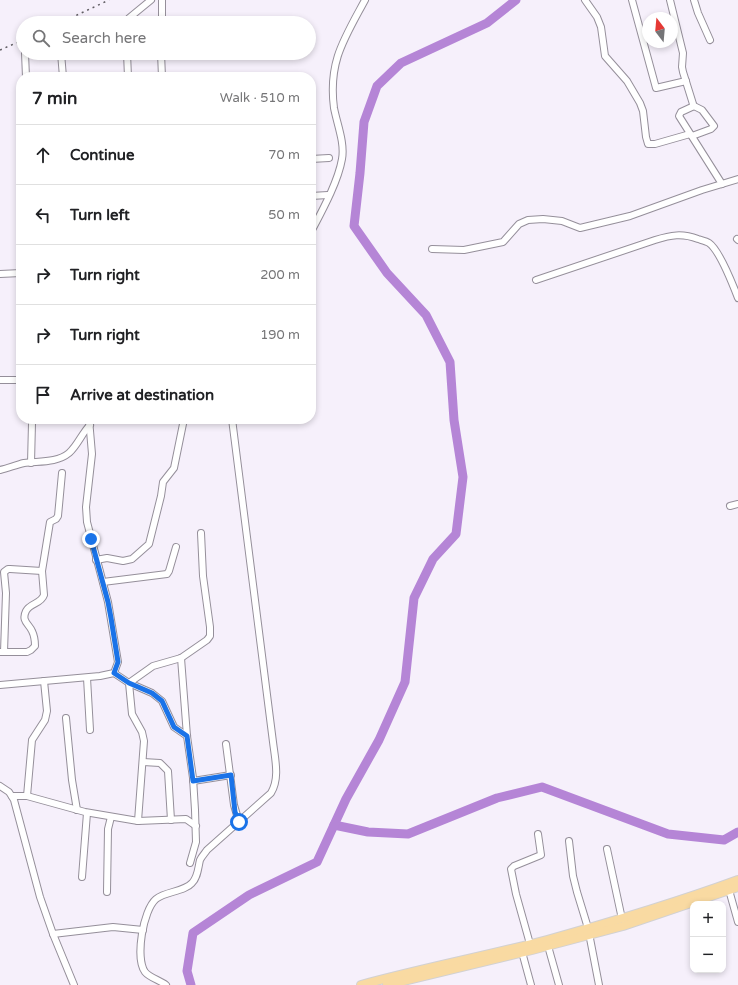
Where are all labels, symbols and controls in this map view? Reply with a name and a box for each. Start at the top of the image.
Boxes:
north arrow [642,12,678,48]
search box [16,16,316,60]
icon: search [30,27,52,49]
text: Search here [62,29,146,47]
text: 7 min [32,88,77,109]
text: Walk · 510 m [220,90,300,106]
icon: ahead [32,144,54,166]
text: Continue [70,146,134,164]
text: 70 m [268,147,300,163]
icon: left [32,204,54,226]
text: Turn left [70,206,130,224]
text: 50 m [268,207,300,223]
icon: right [32,264,54,286]
text: Turn right [70,266,140,284]
text: 200 m [260,267,300,283]
icon: right [32,324,54,346]
text: Turn right [70,326,140,344]
text: 190 m [260,327,300,343]
icon: arrive [32,384,54,406]
text: Arrive at destination [70,386,214,404]
route end [82,530,100,548]
route start [230,813,248,831]
map controls [690,901,726,973]
button: + [690,901,726,937]
button: − [690,937,726,973]

